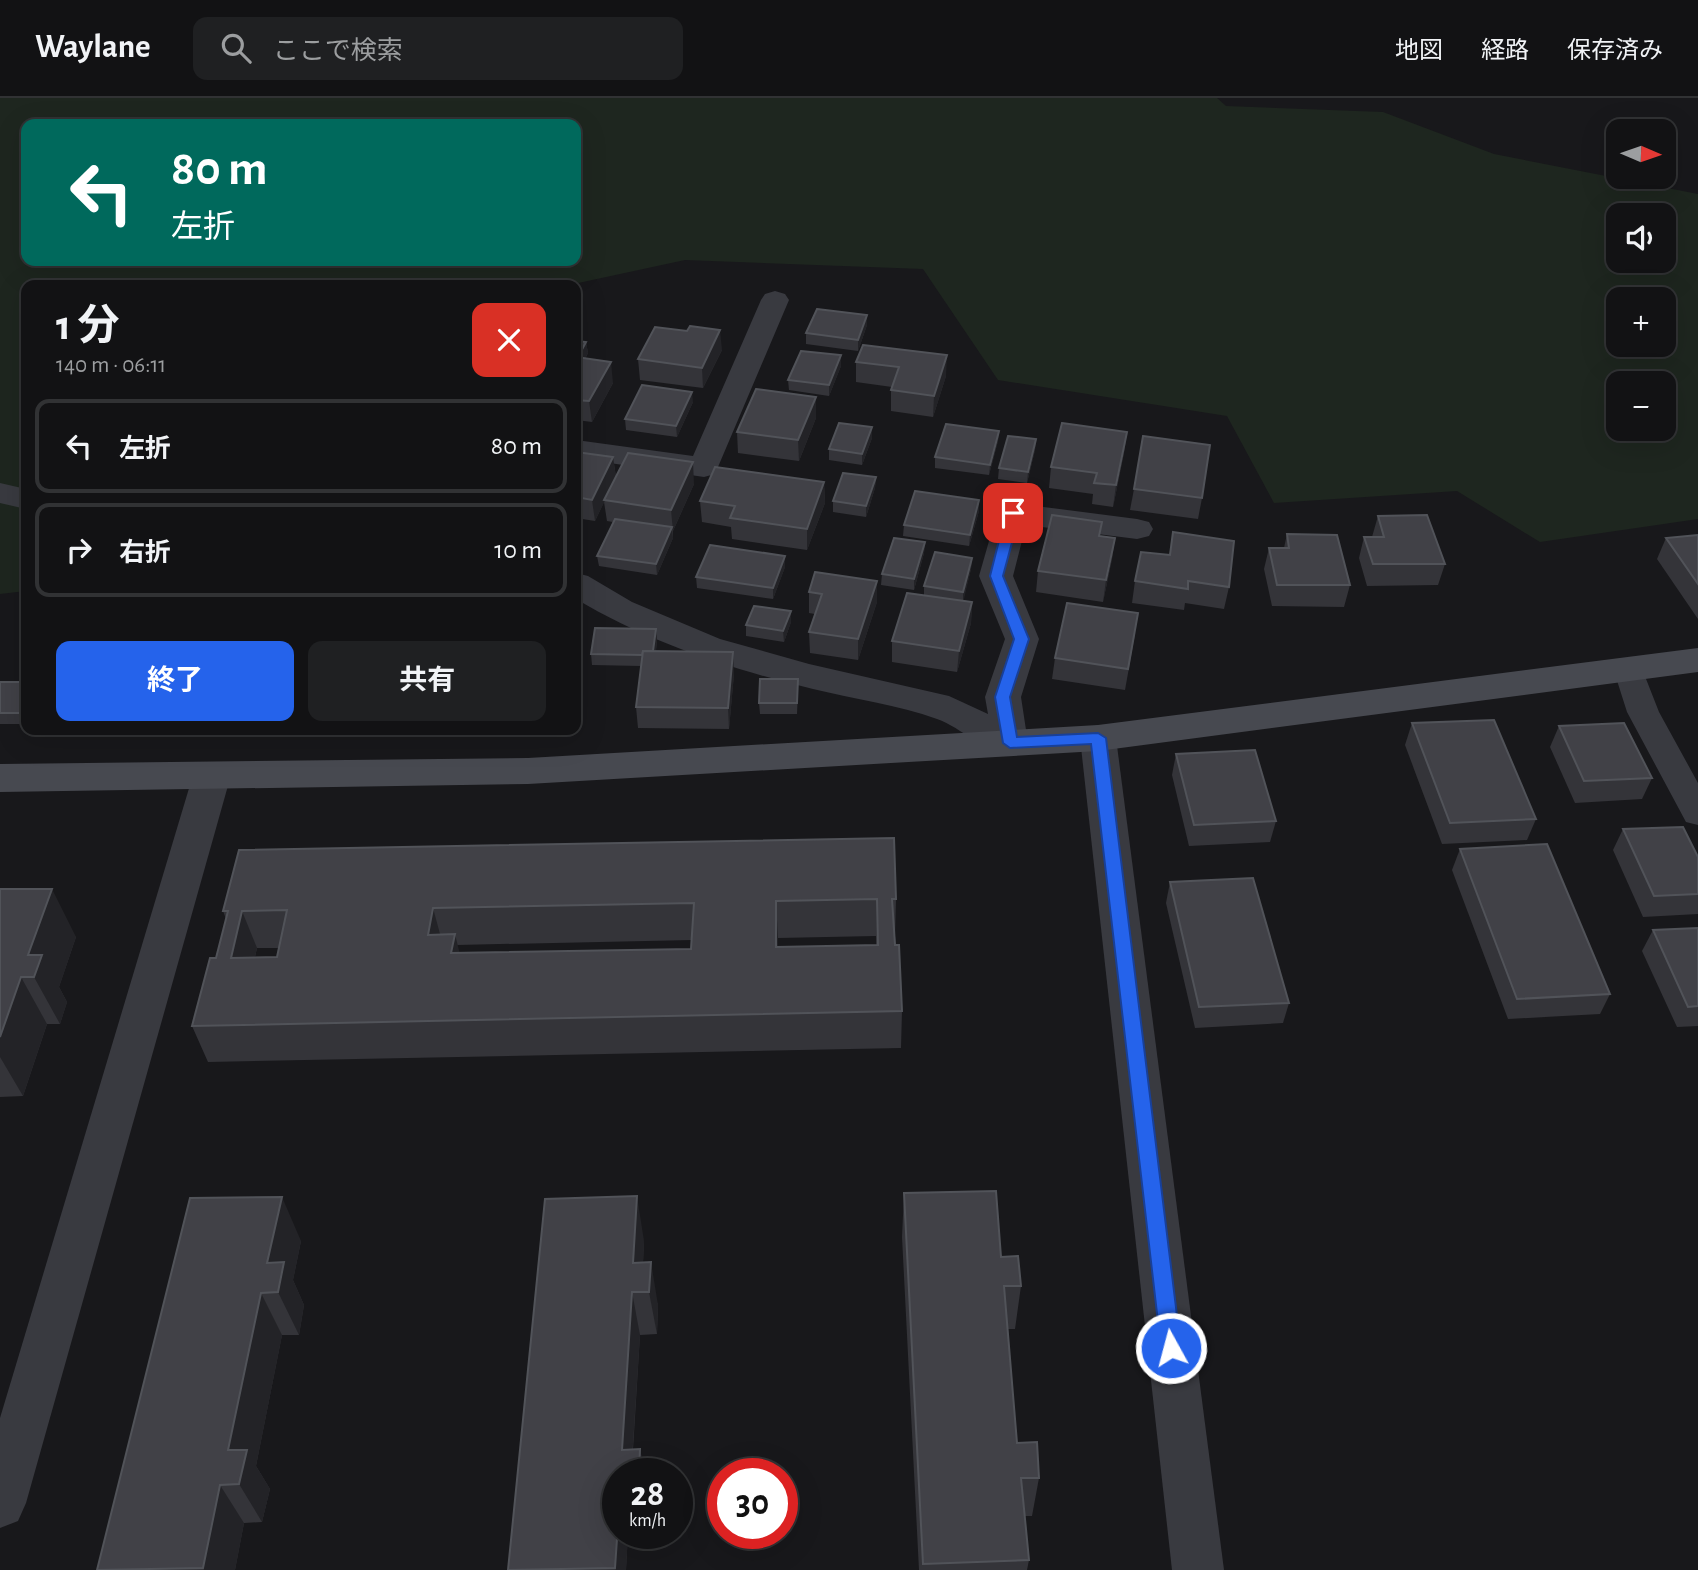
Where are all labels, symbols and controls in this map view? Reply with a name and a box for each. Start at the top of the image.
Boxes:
search box [193,17,683,80]
icon: search [217,29,255,67]
text: Waylane [35,31,151,64]
text: ここで検索 [273,38,403,64]
text: 地図 [1395,39,1443,63]
text: 経路 [1481,39,1529,63]
text: 保存済み [1567,39,1663,63]
north arrow [1606,119,1676,189]
map controls [1606,119,1676,441]
text: 80 m [171,145,268,194]
icon: left [56,147,147,238]
button: sound [1606,203,1676,273]
text: 左折 [171,211,235,243]
button: + [1606,287,1676,357]
button: close [472,303,546,377]
text: 1 分 [56,305,119,347]
text: 140 m · 06:11 [56,354,166,377]
button: − [1606,371,1676,441]
icon: left [60,427,98,465]
text: 80 m [491,433,542,459]
text: 左折 [119,436,171,462]
pin [983,483,1043,543]
icon: arrive [994,494,1032,532]
icon: right [60,531,98,569]
text: 10 m [494,537,542,563]
text: 右折 [119,540,171,566]
button: 終了 [56,641,294,721]
button: 共有 [308,641,546,721]
position arrow [1134,1311,1208,1385]
speed limit sign: 30 [707,1458,798,1549]
text: 28 [631,1477,664,1512]
text: km/h [629,1512,666,1530]

